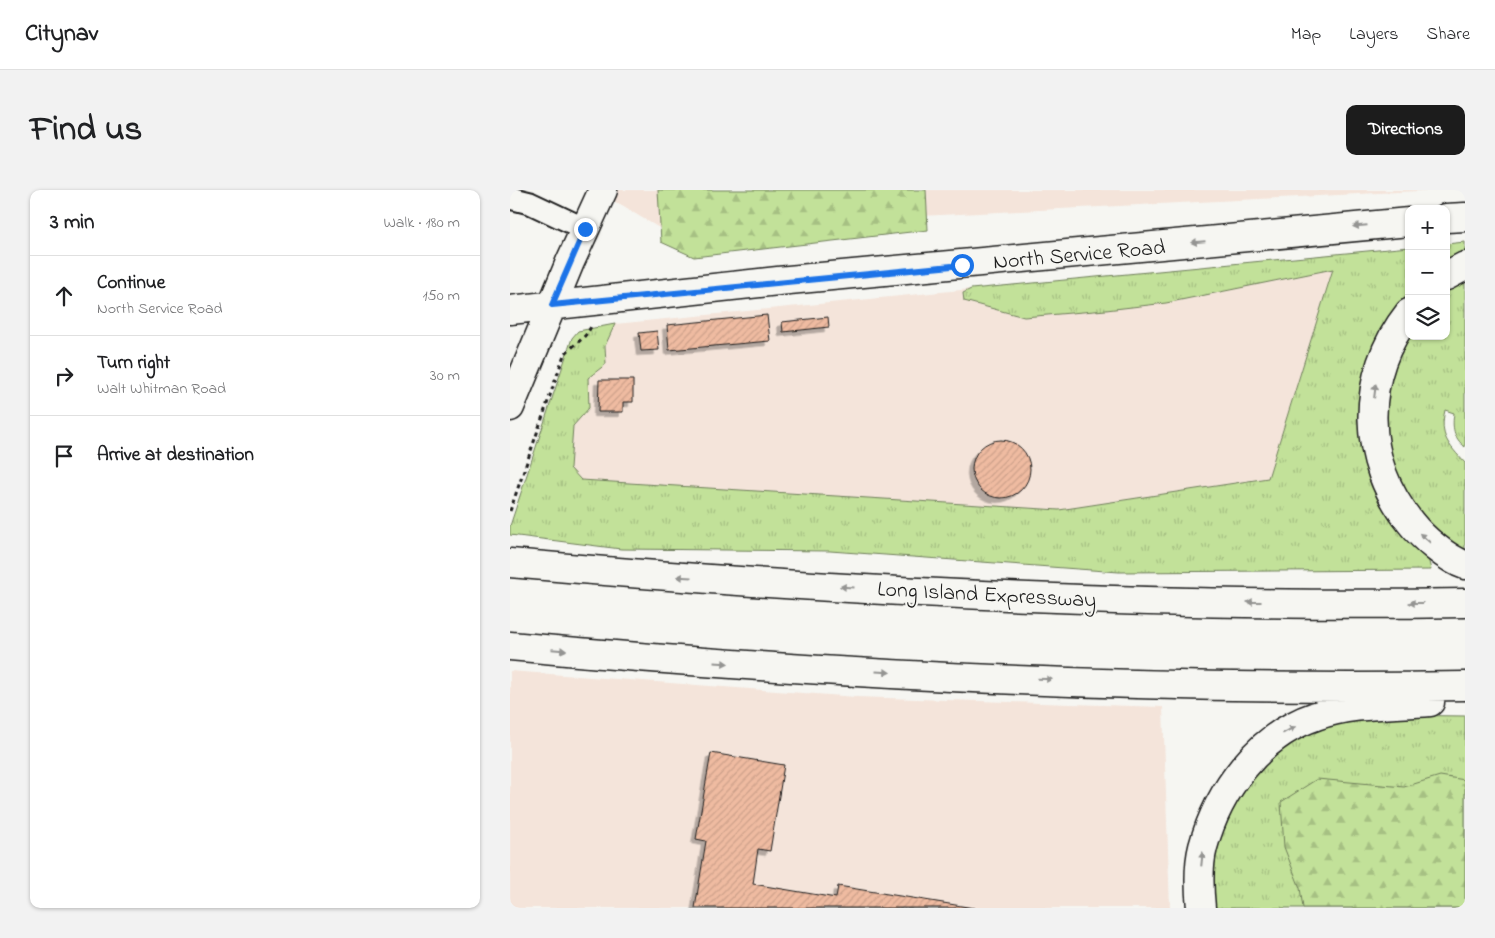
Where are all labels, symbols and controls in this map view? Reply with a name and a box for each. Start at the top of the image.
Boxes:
text: Citynav [25,17,98,52]
text: Map [1291,22,1321,48]
text: Layers [1349,22,1399,48]
text: Share [1427,22,1470,48]
text: Find us [30,105,142,156]
button: Directions [1346,105,1465,155]
map controls [1405,205,1450,340]
button: + [1405,205,1450,250]
text: 3 min [50,208,94,238]
text: Walk · 180 m [383,211,460,235]
route end [574,218,597,241]
one-way arrow [1352,223,1368,231]
street label: North Service Road [992,233,1167,279]
one-way arrow [1190,238,1206,246]
button: − [1405,250,1450,295]
route start [951,254,974,277]
text: Continue [97,270,165,297]
icon: ahead [50,282,78,310]
text: 150 m [422,284,460,308]
button: layers [1405,295,1450,340]
text: North Service Road [97,297,223,321]
text: Turn right [97,350,170,377]
icon: right [50,362,78,390]
text: 30 m [430,364,460,388]
text: Walt Whitman Road [97,377,226,401]
one-way arrow [1371,382,1379,398]
icon: arrive [50,442,78,470]
text: Arrive at destination [97,442,254,469]
one-way arrow [1419,532,1431,544]
one-way arrow [676,573,692,581]
street label: Long Island Expressway [876,574,1097,619]
one-way arrow [838,583,854,591]
one-way arrow [1246,598,1262,606]
one-way arrow [1408,599,1424,607]
one-way arrow [551,646,567,654]
one-way arrow [713,659,729,667]
one-way arrow [875,669,891,677]
one-way arrow [1037,676,1053,684]
one-way arrow [1283,725,1296,734]
one-way arrow [1198,851,1206,867]

